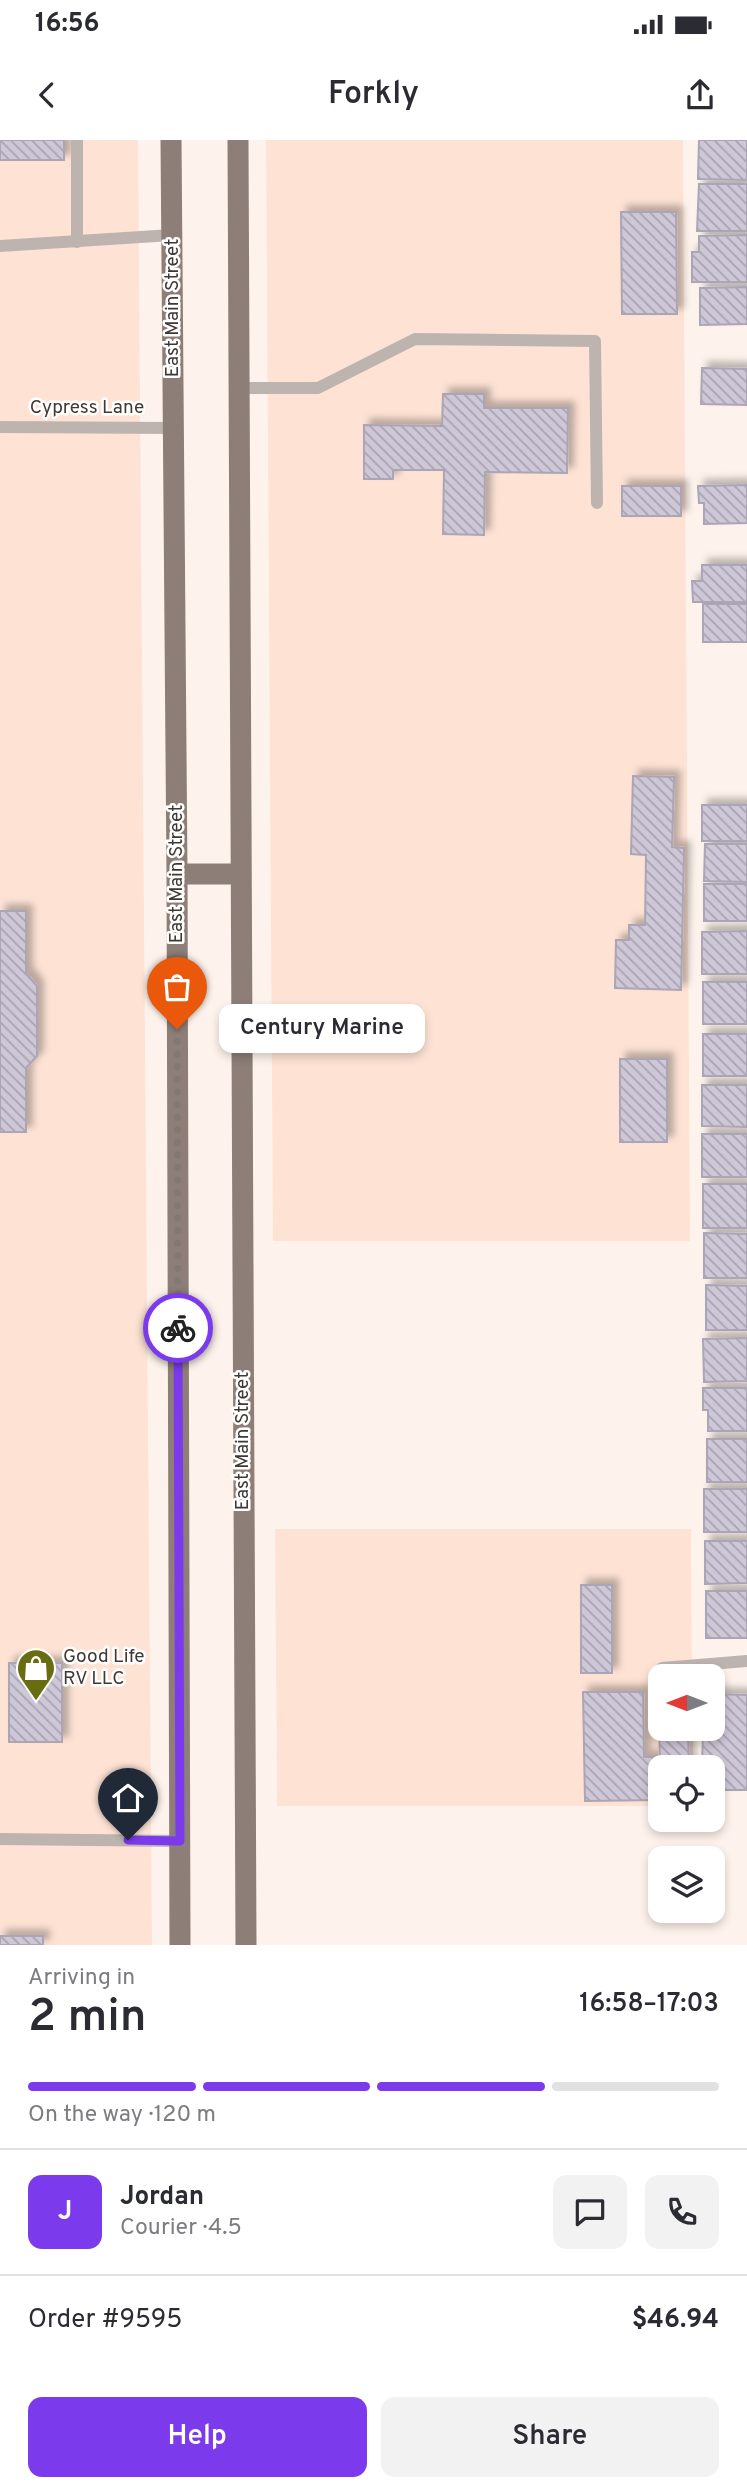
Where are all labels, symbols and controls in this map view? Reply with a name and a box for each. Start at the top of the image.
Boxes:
text: 16:56 [35,8,100,41]
text: Forkly [328,75,419,115]
icon: back [28,76,66,114]
icon: share [681,76,719,114]
street label: East Main Street [161,239,185,377]
street label: Cypress Lane [30,396,144,420]
street label: East Main Street [165,805,189,943]
pin [147,957,207,1029]
icon: bag [158,968,196,1006]
callout: Century Marine [219,1004,426,1054]
text: Century Marine [240,1014,404,1043]
courier [143,1293,213,1363]
icon: bike [159,1309,197,1347]
street label: East Main Street [231,1372,255,1510]
place label: Good Life RV LLC [63,1645,145,1691]
shop icon: Good Life RV LLC [15,1647,57,1702]
north arrow [648,1664,724,1741]
map controls [648,1664,725,1923]
button: locate [648,1755,725,1832]
pin [98,1768,158,1840]
icon: home [109,1779,147,1817]
button: layers [648,1846,725,1923]
text: Arriving in [28,1964,135,1993]
text: 16:58–17:03 [579,1988,719,2021]
text: 2 min [28,1989,147,2048]
text: On the way · 120 m [28,2101,216,2130]
button: chat [553,2175,627,2249]
button: phone [645,2175,719,2249]
text: Jordan [120,2181,204,2214]
text: J [58,2196,72,2229]
text: Courier · 4.5 [120,2214,242,2243]
text: Order #9595 [28,2304,182,2337]
text: $46.94 [632,2304,719,2337]
button: Help [28,2397,367,2477]
button: Share [381,2397,719,2477]

